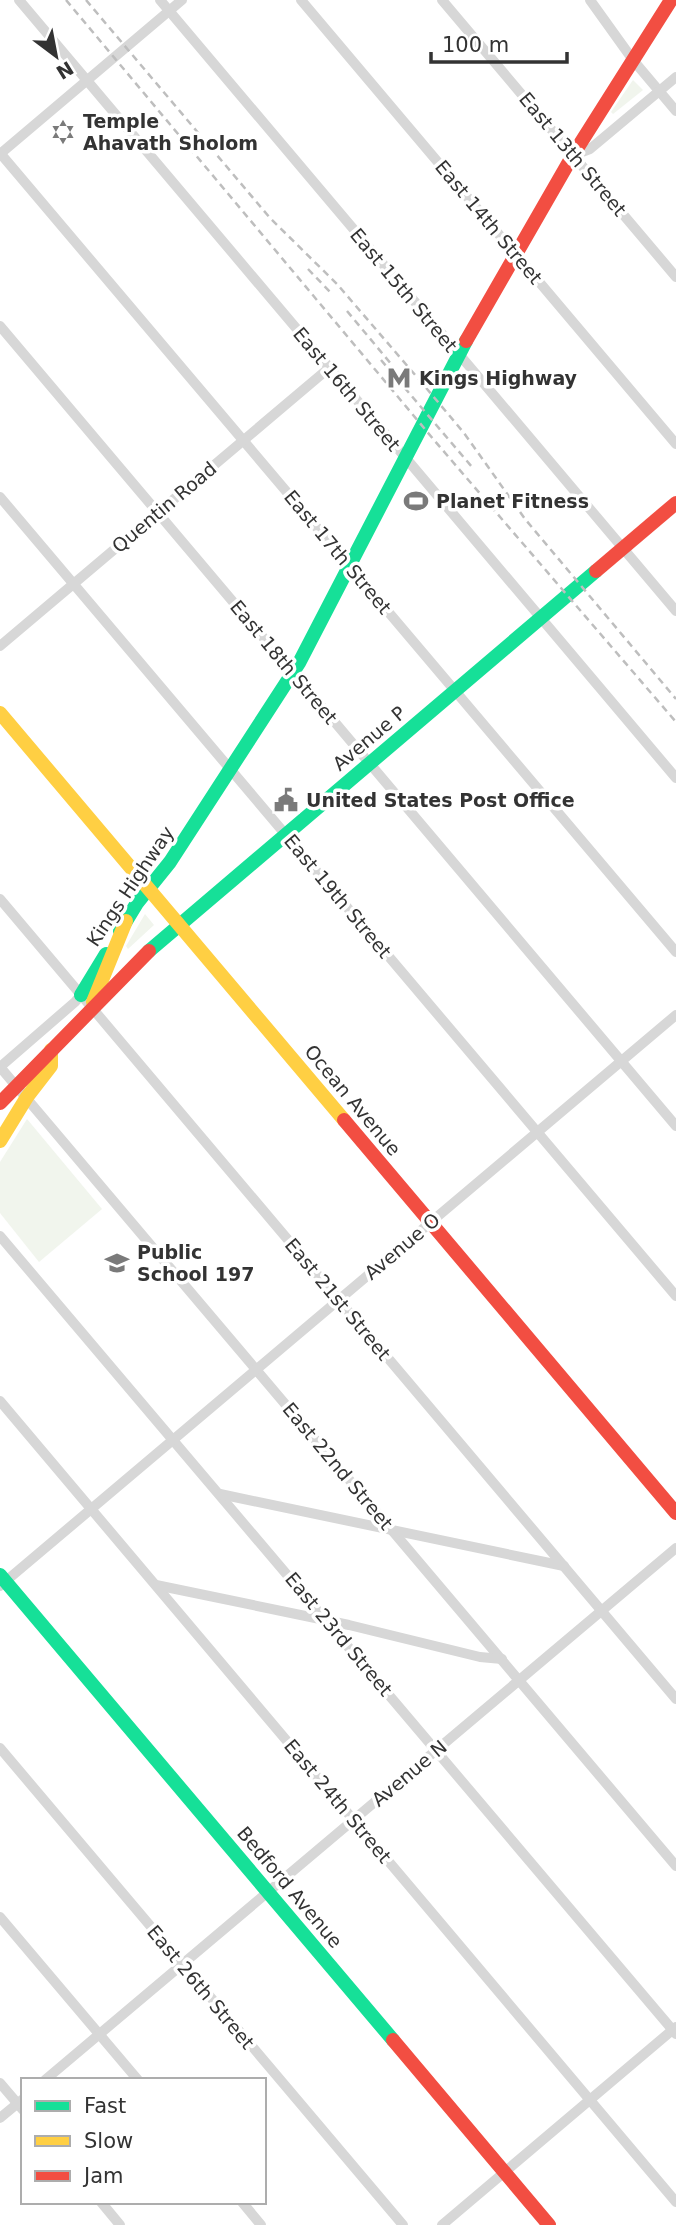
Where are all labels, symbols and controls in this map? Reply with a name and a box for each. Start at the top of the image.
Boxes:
north arrow [21,21,91,91]
scale bar [431,21,568,65]
text: 100 m [442,33,509,57]
text: N [52,57,78,84]
street label: East 13th Street [515,88,631,220]
place label: Temple Ahavath Sholom [83,110,258,154]
synagogue icon: Temple Ahavath Sholom [49,118,77,146]
street label: East 14th Street [431,156,547,288]
street label: East 15th Street [346,224,462,356]
street label: East 16th Street [289,323,405,455]
metro station icon: Kings Highway [385,364,413,392]
place label: Kings Highway [419,367,578,389]
street label: Quentin Road [107,457,221,557]
street label: East 17th Street [280,486,396,618]
sports icon: Planet Fitness [402,487,430,515]
place label: Planet Fitness [436,490,589,512]
street label: East 18th Street [226,596,342,728]
street label: Avenue P [328,701,410,775]
public building icon: United States Post Office [272,786,300,814]
place label: United States Post Office [306,789,575,811]
street label: Kings Highway [82,822,178,950]
street label: East 19th Street [280,830,396,962]
street label: Ocean Avenue [300,1040,406,1160]
street label: Avenue O [360,1208,444,1284]
street label: East 21st Street [281,1234,395,1364]
place label: Public School 197 [137,1241,254,1285]
school or university icon: Public School 197 [103,1249,131,1277]
street label: East 22nd Street [278,1398,398,1534]
street label: East 23rd Street [281,1568,397,1700]
street label: East 24th Street [280,1735,396,1867]
street label: Avenue N [367,1735,451,1811]
street label: Bedford Avenue [233,1822,347,1952]
street label: East 26th Street [143,1921,259,2053]
legend [21,2078,266,2204]
text: Fast [84,2094,126,2118]
text: Slow [84,2129,133,2153]
text: Jam [82,2164,124,2188]

